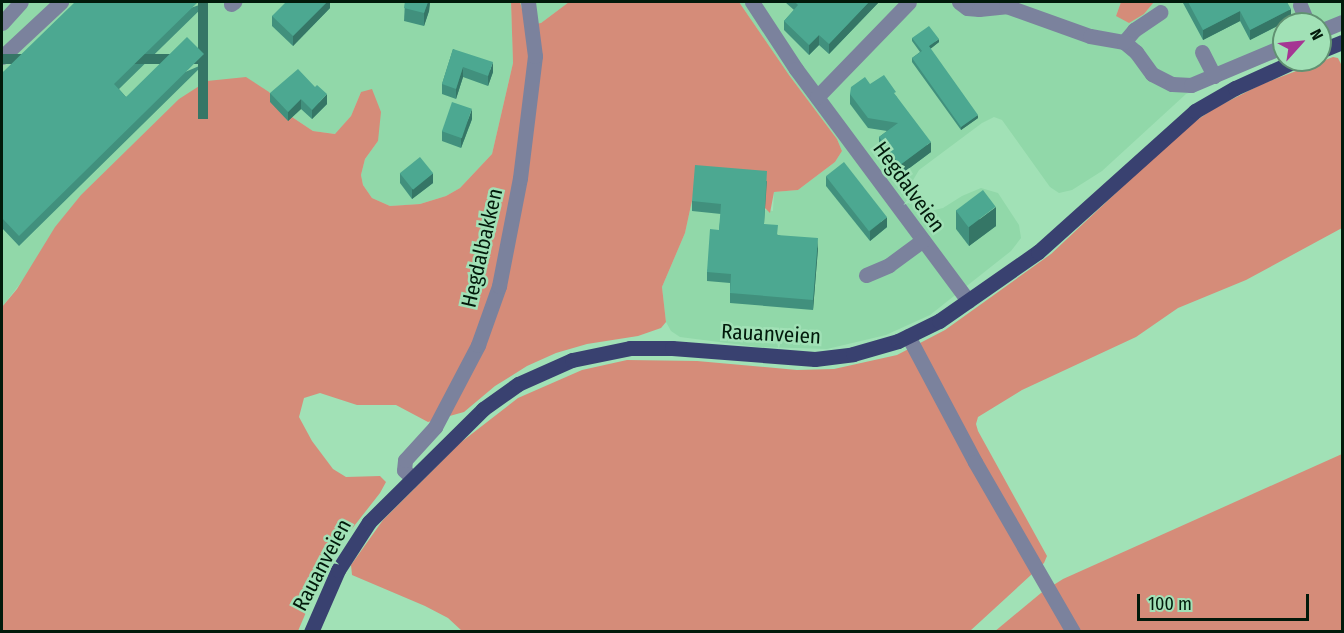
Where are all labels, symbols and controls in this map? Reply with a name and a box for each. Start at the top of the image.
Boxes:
north arrow [1272,12,1332,72]
text: N [1306,26,1327,43]
street label: Hegdalveien [868,137,950,237]
street label: Hegdalbakken [456,186,508,310]
street label: Rauanveien [720,319,822,349]
street label: Rauanveien [287,515,357,615]
scale bar [1140,582,1312,620]
text: 100 m [1148,593,1192,615]

